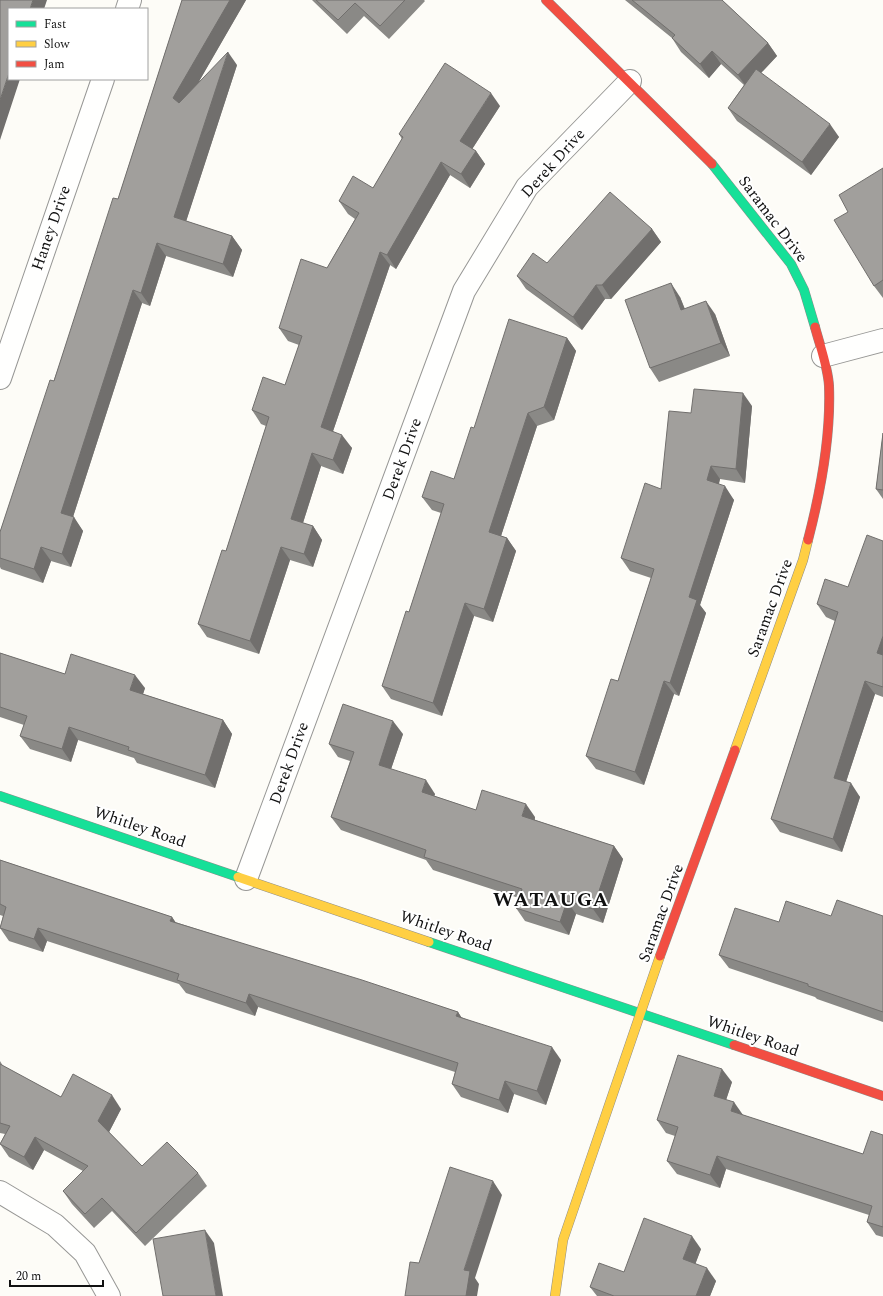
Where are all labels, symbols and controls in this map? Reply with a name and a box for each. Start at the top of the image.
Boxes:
legend [8,8,148,80]
text: Fast [44,15,66,34]
text: Slow [44,35,70,54]
text: Jam [44,55,65,74]
street label: Derek Drive [515,123,591,203]
street label: Saramac Drive [732,171,814,267]
street label: Haney Drive [25,182,77,274]
street label: Derek Drive [376,414,428,504]
street label: Saramac Drive [741,555,799,661]
street label: Derek Drive [263,718,315,808]
street label: Whitley Road [91,800,189,854]
street label: Saramac Drive [632,860,690,966]
district label: WATAUGA [493,885,609,915]
street label: Whitley Road [397,904,495,958]
street label: Whitley Road [704,1009,802,1063]
scale bar [10,1262,103,1288]
text: 20 m [16,1267,41,1286]

